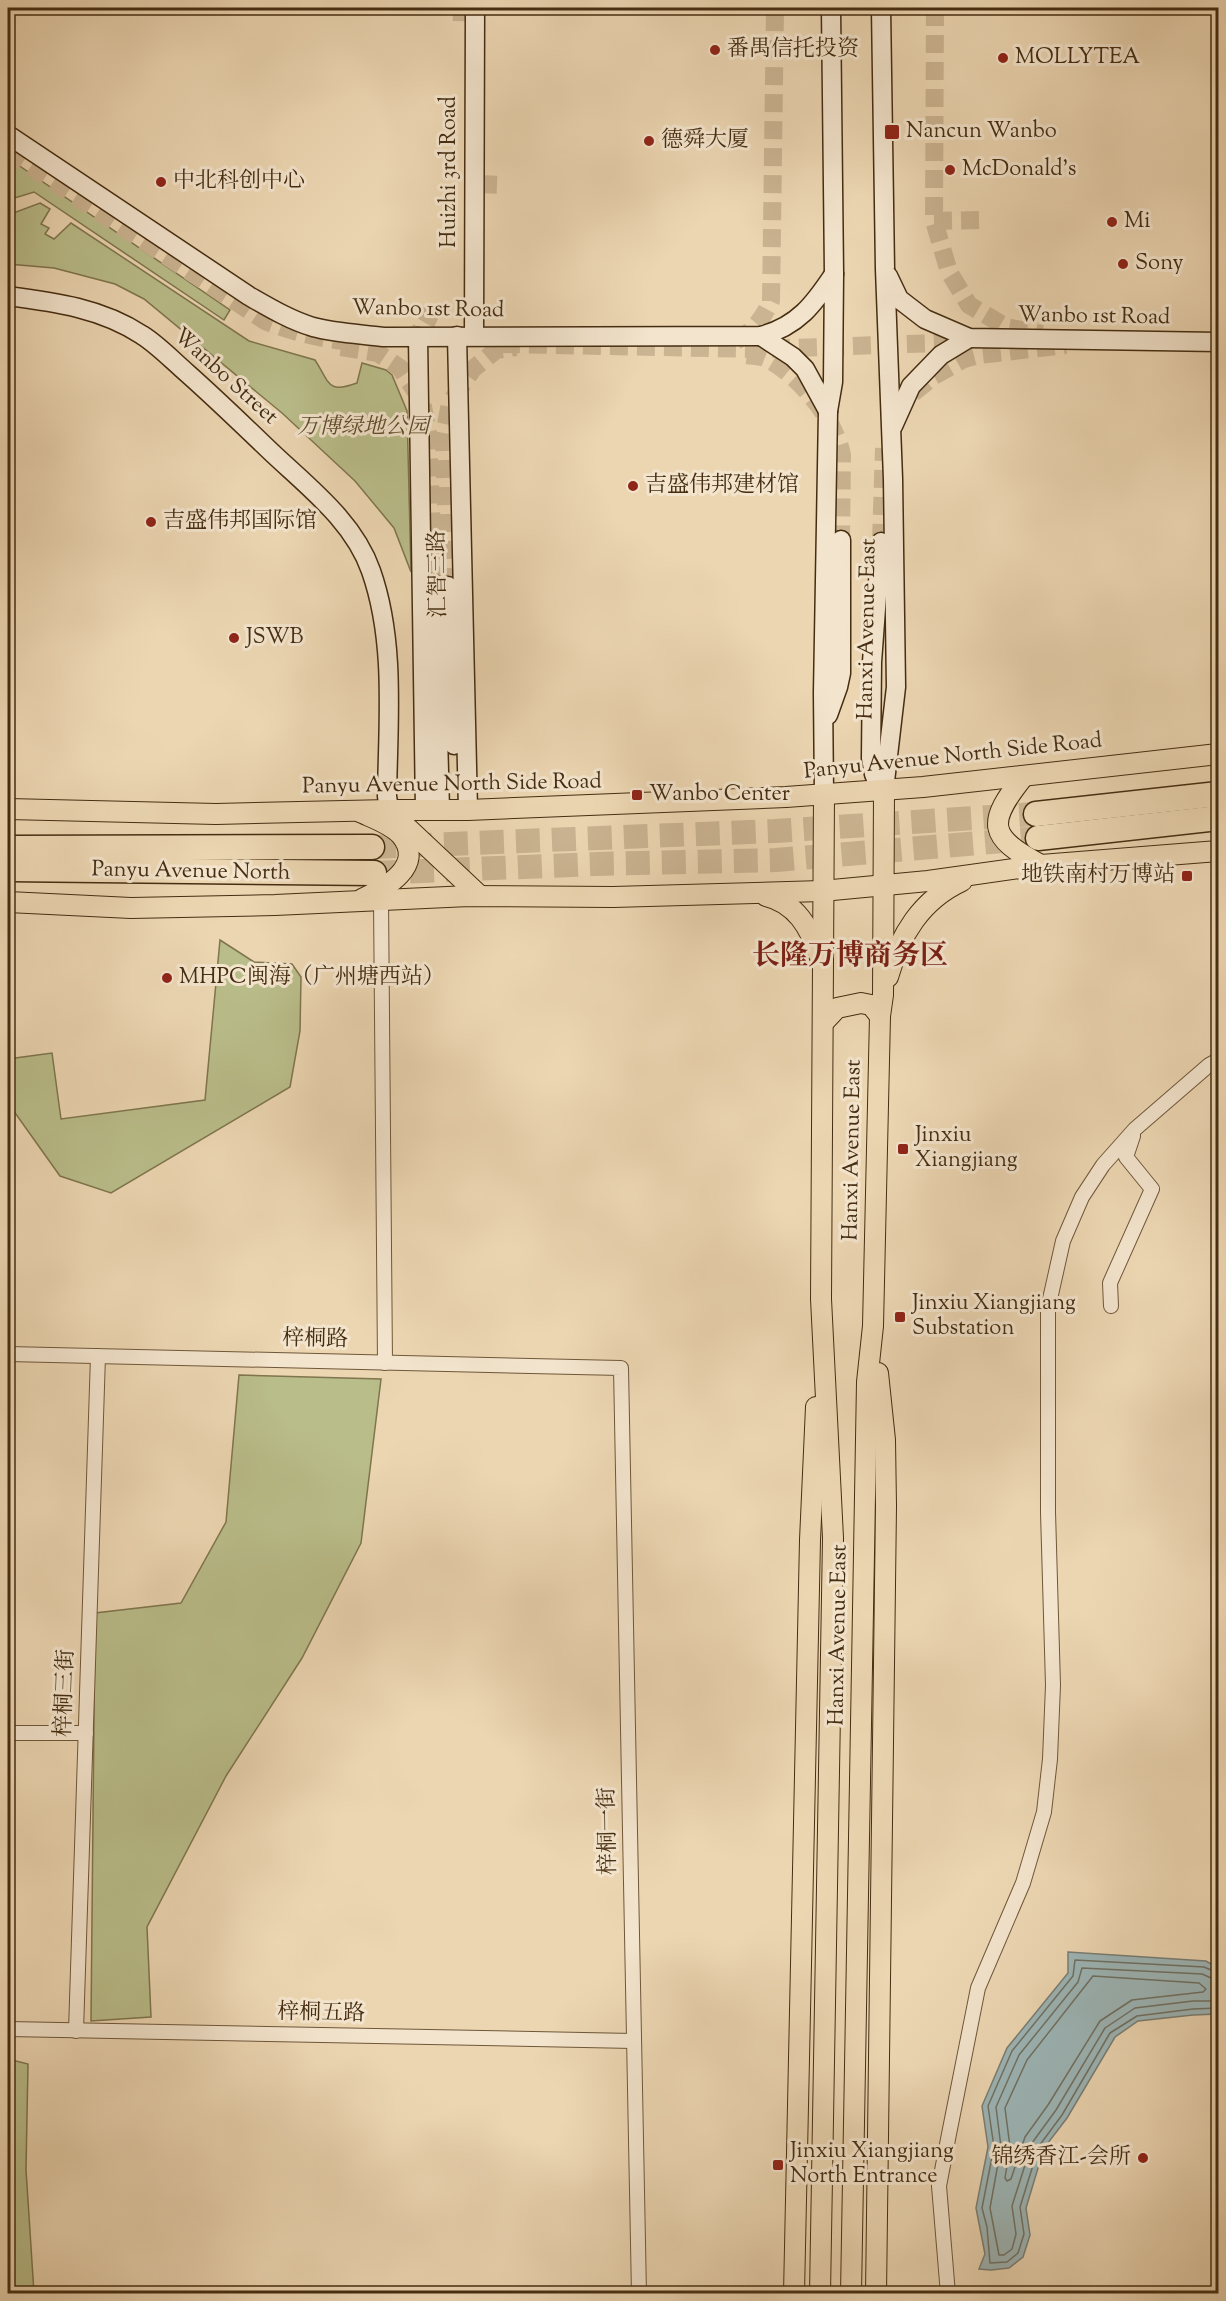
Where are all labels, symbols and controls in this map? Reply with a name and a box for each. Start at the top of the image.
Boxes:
place label: 番禺信托投资 [727,34,859,66]
place label: MOLLYTEA [1015,42,1140,74]
marker: 番禺信托投资 [708,43,722,57]
marker: MOLLYTEA [996,51,1010,65]
street label: Huizhi 3rd Road [434,96,466,248]
place label: Nancun Wanbo [906,116,1057,148]
marker: Nancun Wanbo [883,123,901,141]
place label: 德舜大厦 [661,125,749,157]
marker: 德舜大厦 [642,134,656,148]
place label: McDonald's [962,154,1076,186]
marker: McDonald's [943,163,957,177]
place label: 中北科创中心 [173,166,305,198]
marker: 中北科创中心 [154,175,168,189]
place label: Mi [1124,206,1150,238]
marker: Mi [1105,215,1119,229]
place label: Sony [1135,248,1184,280]
marker: Sony [1116,257,1130,271]
street label: Wanbo 1st Road [351,293,505,327]
street label: Wanbo 1st Road [1017,300,1171,334]
street label: Wanbo Street [165,321,285,433]
park label: 万博绿地公园 [297,412,432,444]
place label: 吉盛伟邦建材馆 [645,470,799,502]
marker: 吉盛伟邦建材馆 [626,479,640,493]
place label: 吉盛伟邦国际馆 [163,506,317,538]
marker: 吉盛伟邦国际馆 [144,515,158,529]
street label: 汇智三路 [422,530,456,618]
street label: Hanxi Avenue East [850,538,886,720]
place label: JSWB [245,622,304,654]
marker: JSWB [227,631,241,645]
street label: Panyu Avenue North Side Road [802,725,1104,789]
street label: Panyu Avenue North Side Road [302,766,602,804]
place label: Wanbo Center [649,779,790,811]
marker: Wanbo Center [630,788,644,802]
street label: Panyu Avenue North [91,854,291,890]
place label: 地铁南村万博站 [1021,860,1175,892]
marker: 地铁南村万博站 [1180,869,1194,883]
district label: 长隆万博商务区 [752,937,948,977]
place label: MHPC闽海（广州塘西站） [179,962,445,994]
marker: MHPC闽海（广州塘西站） [160,971,174,985]
street label: Hanxi Avenue East [835,1059,871,1241]
place label: Jinxiu Xiangjiang [914,1120,1018,1177]
marker: Jinxiu Xiangjiang [896,1142,910,1156]
place label: Jinxiu Xiangjiang Substation [911,1288,1076,1345]
marker: Jinxiu Xiangjiang Substation [893,1310,907,1324]
street label: 梓桐路 [282,1323,348,1357]
street label: Hanxi Avenue East [821,1544,857,1726]
street label: 梓桐三街 [48,1648,84,1738]
street label: 梓桐一街 [592,1787,626,1875]
street label: 梓桐五路 [277,1997,365,2031]
place label: Jinxiu Xiangjiang North Entrance [789,2136,954,2193]
place label: 锦绣香江-会所 [992,2142,1131,2174]
marker: 锦绣香江-会所 [1136,2151,1150,2165]
marker: Jinxiu Xiangjiang North Entrance [771,2158,785,2172]

